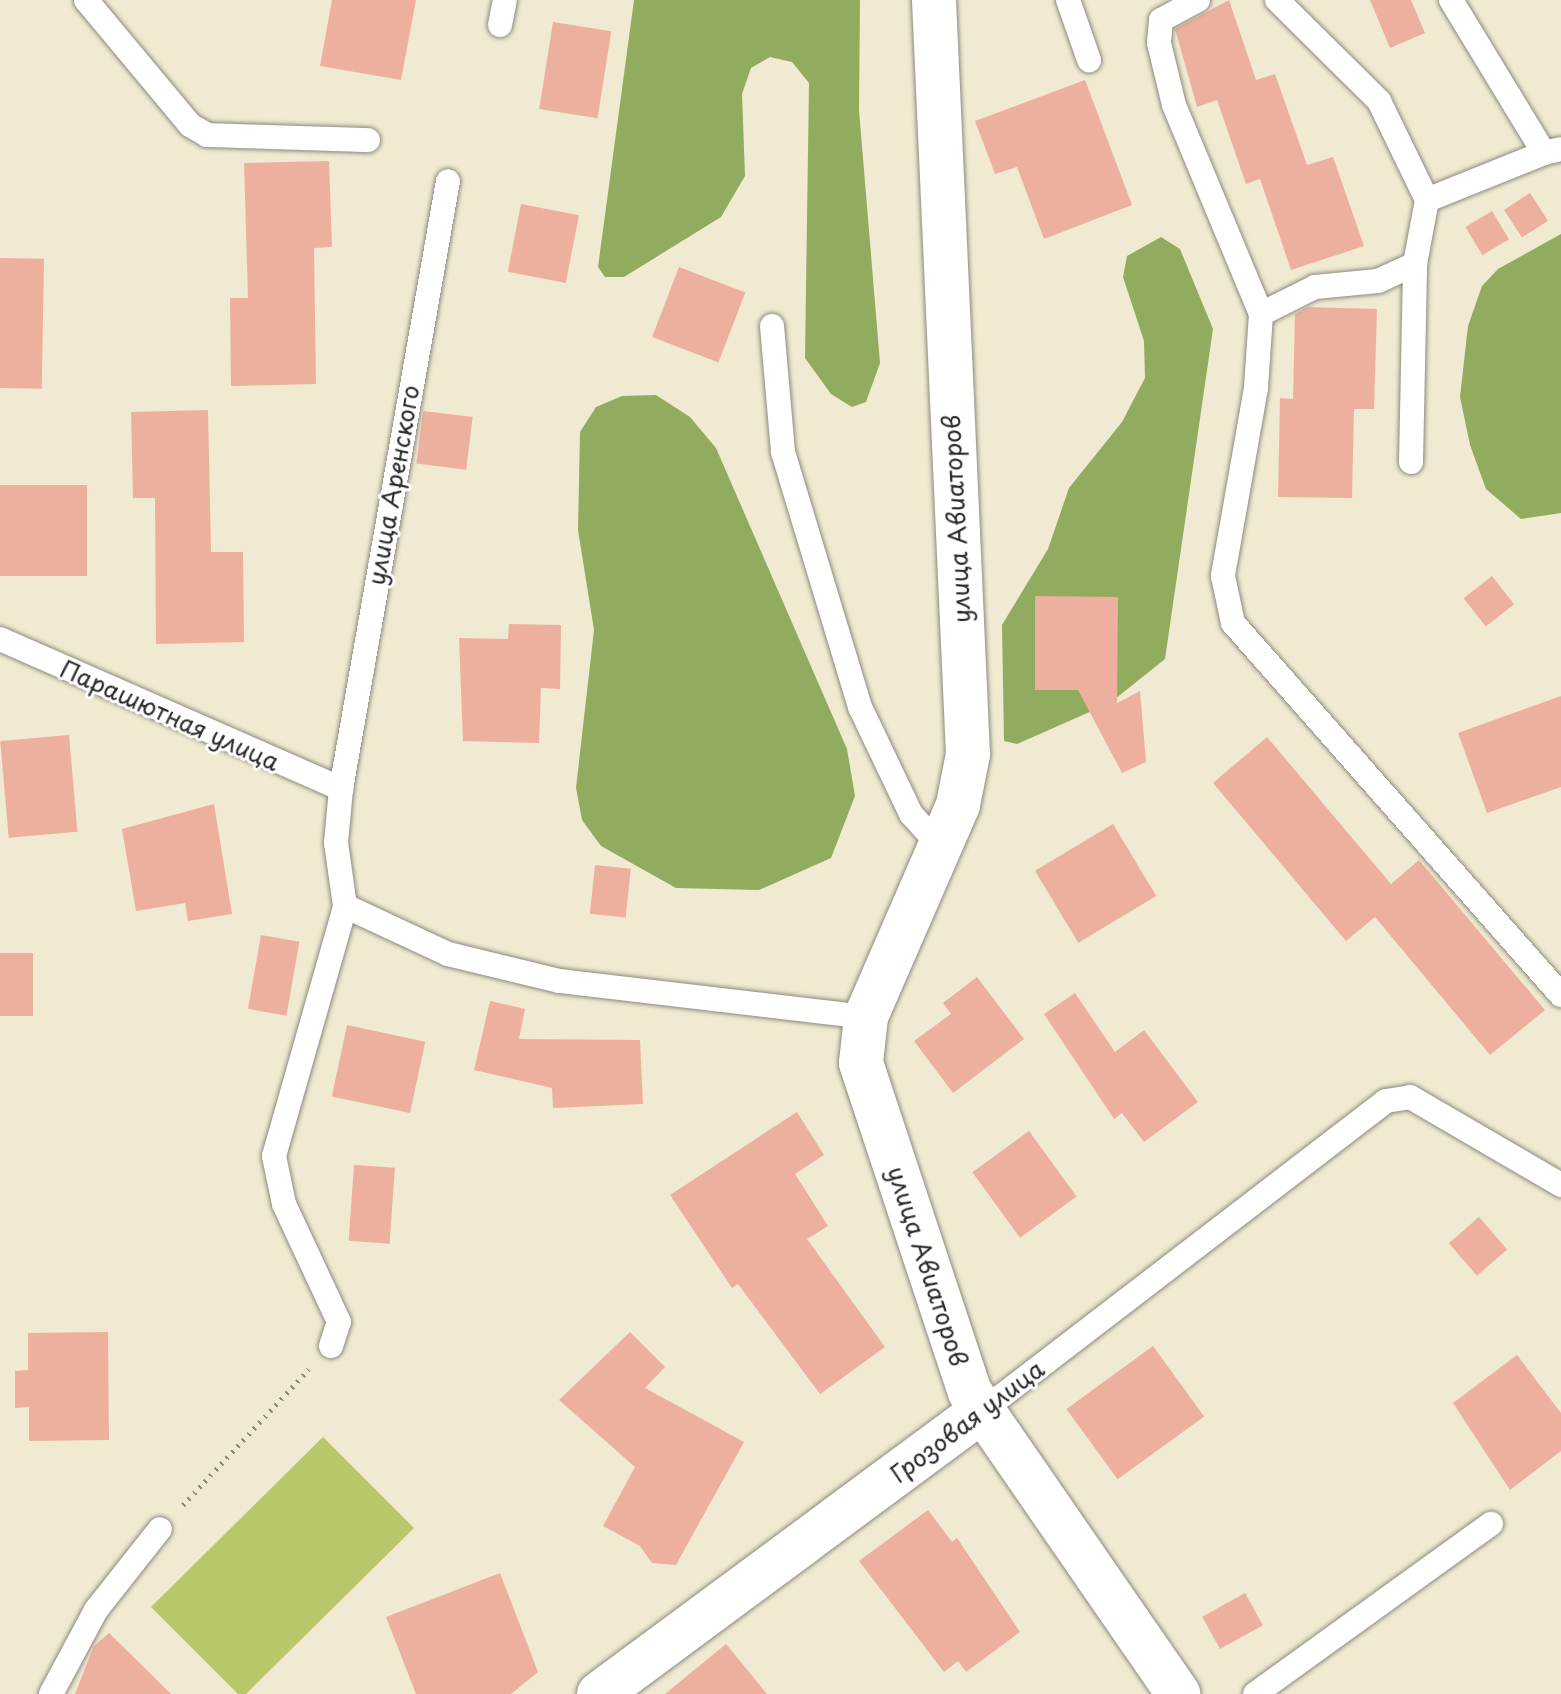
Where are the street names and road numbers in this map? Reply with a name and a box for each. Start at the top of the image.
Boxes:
street label: улица Аренского [361,382,425,588]
street label: улица Авиаторов [936,414,976,624]
street label: Парашютная улица [55,653,285,777]
street label: улица Авиаторов [882,1162,974,1370]
street label: Грозовая улица [884,1354,1050,1488]

